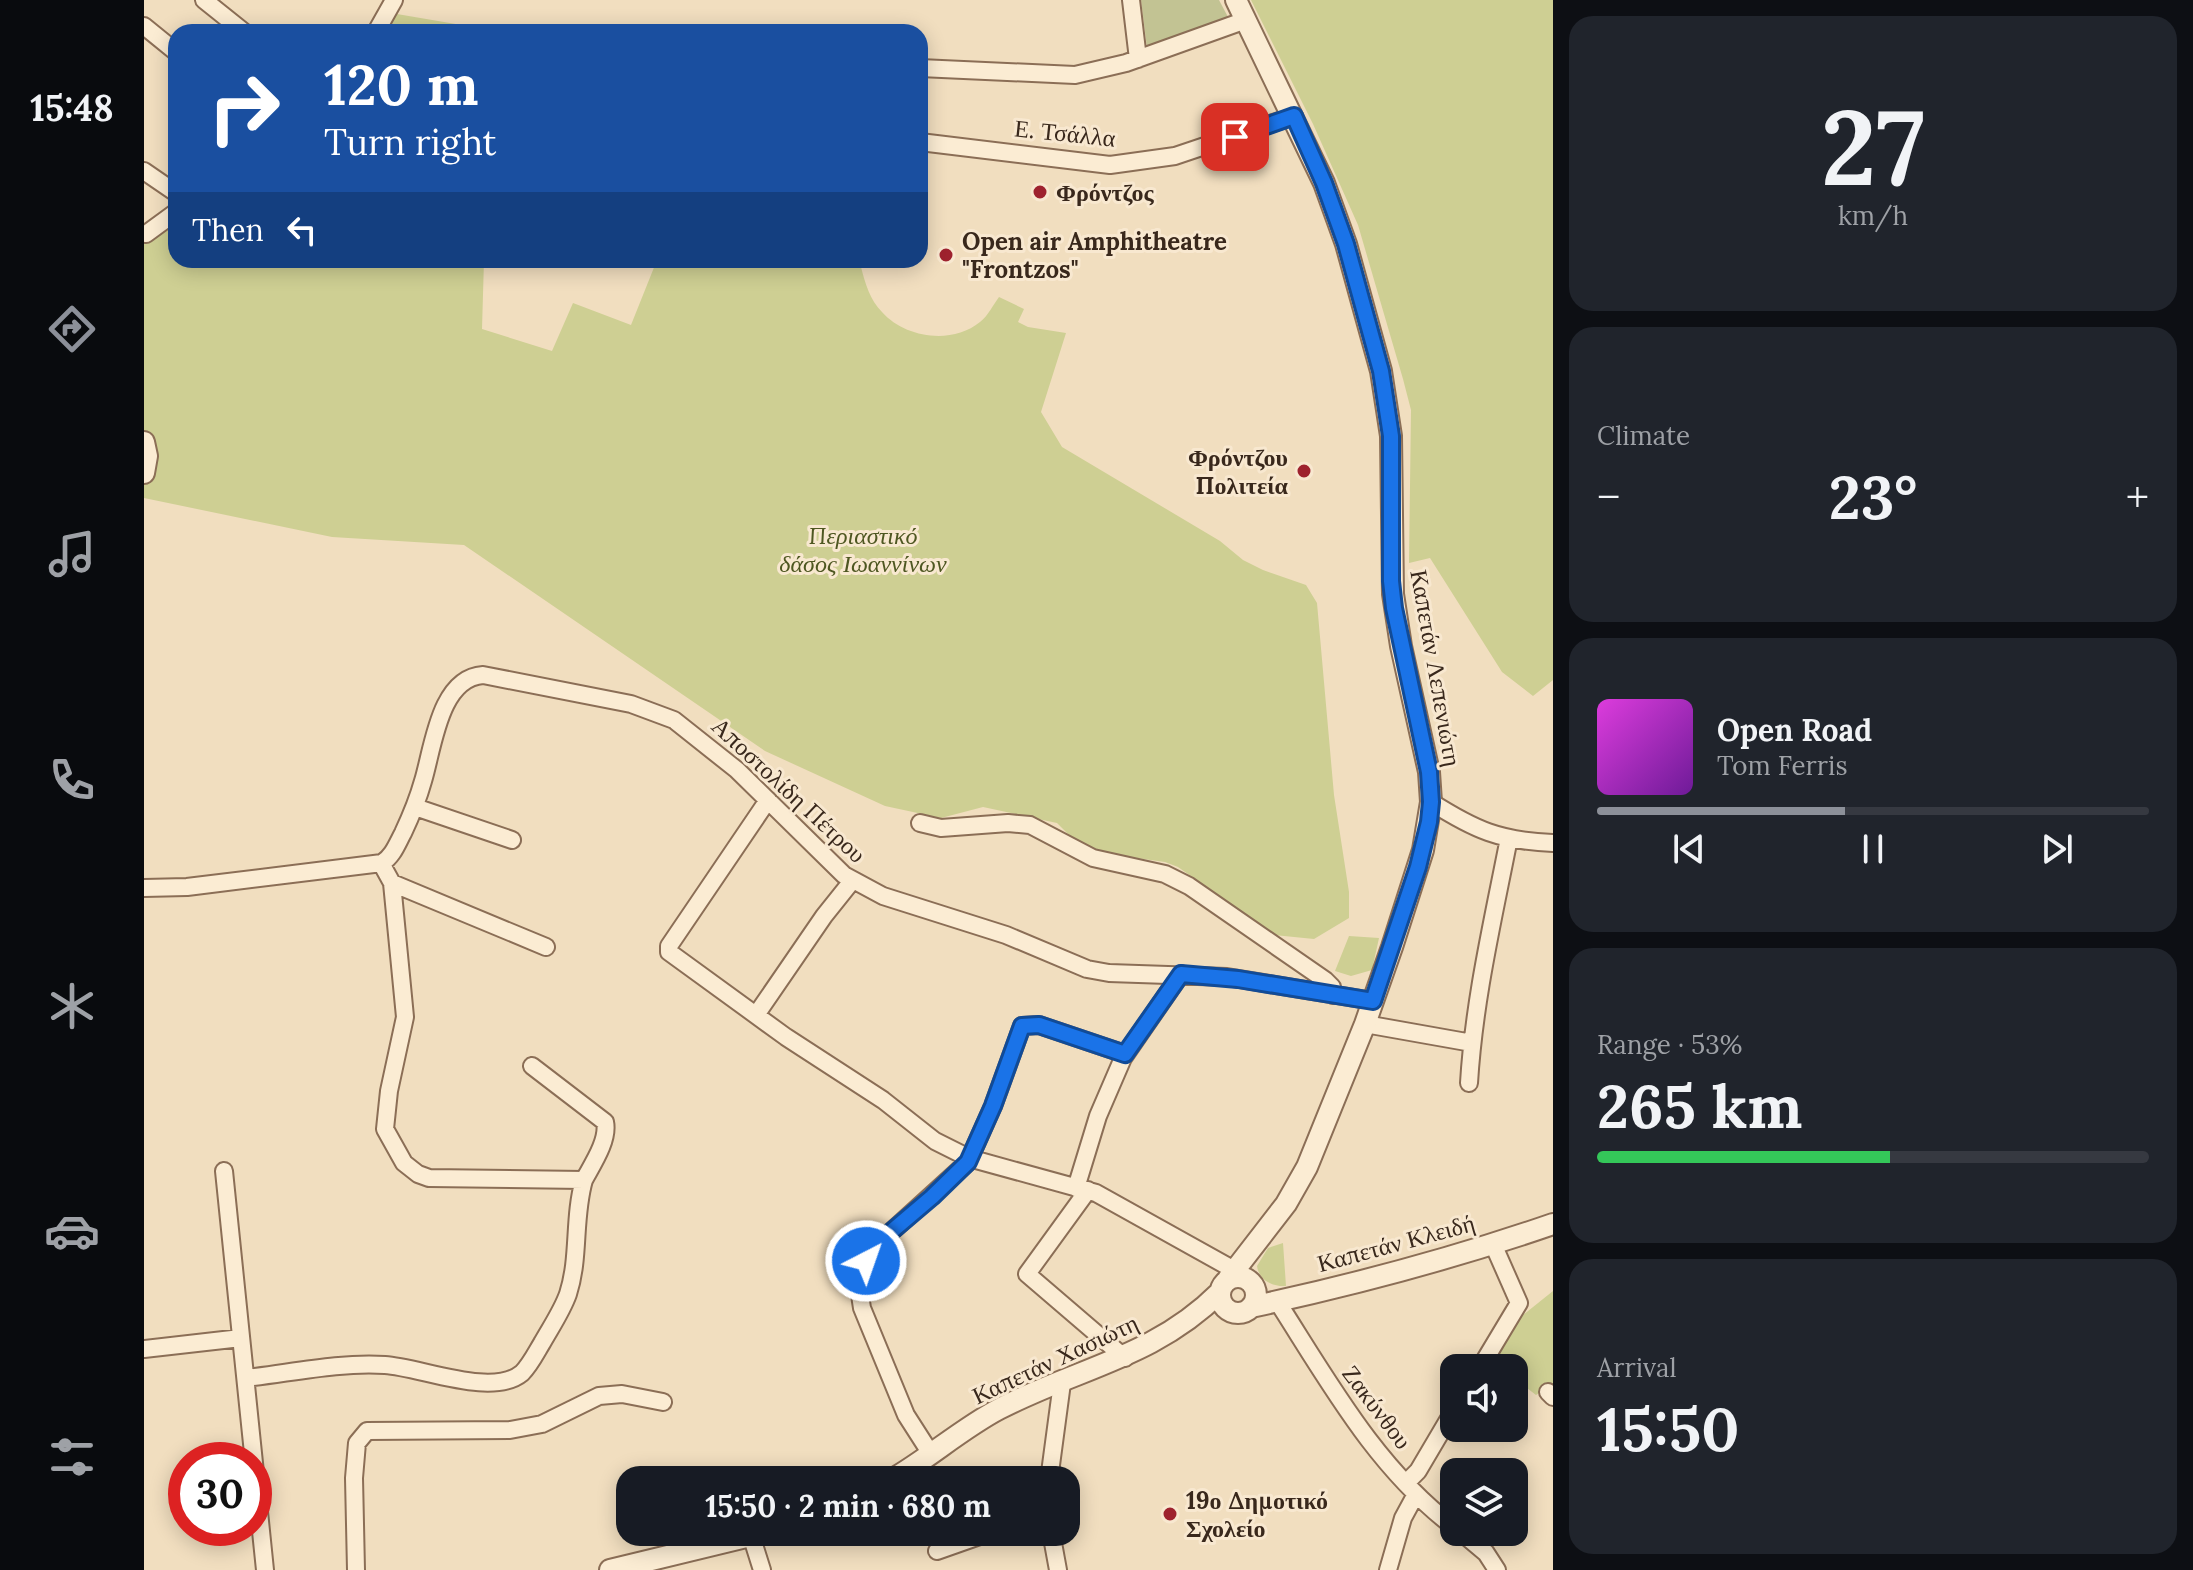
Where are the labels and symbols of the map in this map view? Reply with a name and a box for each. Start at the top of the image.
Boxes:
pin [1201,103,1269,171]
street label: Ε. Τσάλλα [1013,112,1117,154]
place label: Φρόντζος [1056,177,1155,208]
marker: Φρόντζος [1031,183,1049,201]
place label: Open air Amphitheatre "Frontzos" [962,226,1227,285]
marker: Open air Amphitheatre "Frontzos" [937,246,955,264]
place label: Φρόντζου Πολιτεία [1188,442,1289,501]
marker: Φρόντζου Πολιτεία [1295,462,1313,480]
park label: Περιαστικό δάσος Ιωαννίνων [779,520,947,579]
street label: Καπετάν Λεπενιώτη [1403,567,1469,769]
street label: Αποστολίδη Πέτρου [705,710,873,870]
street label: Καπετάν Κλειδή [1314,1207,1478,1279]
position arrow [824,1219,908,1303]
street label: Καπετάν Χασιώτη [967,1307,1143,1411]
street label: Ζακύνθου [1335,1359,1419,1455]
speed limit sign: 30 [168,1442,272,1546]
place label: 19ο Δημοτικό Σχολείο [1186,1485,1328,1544]
marker: 19ο Δημοτικό Σχολείο [1161,1505,1179,1523]

